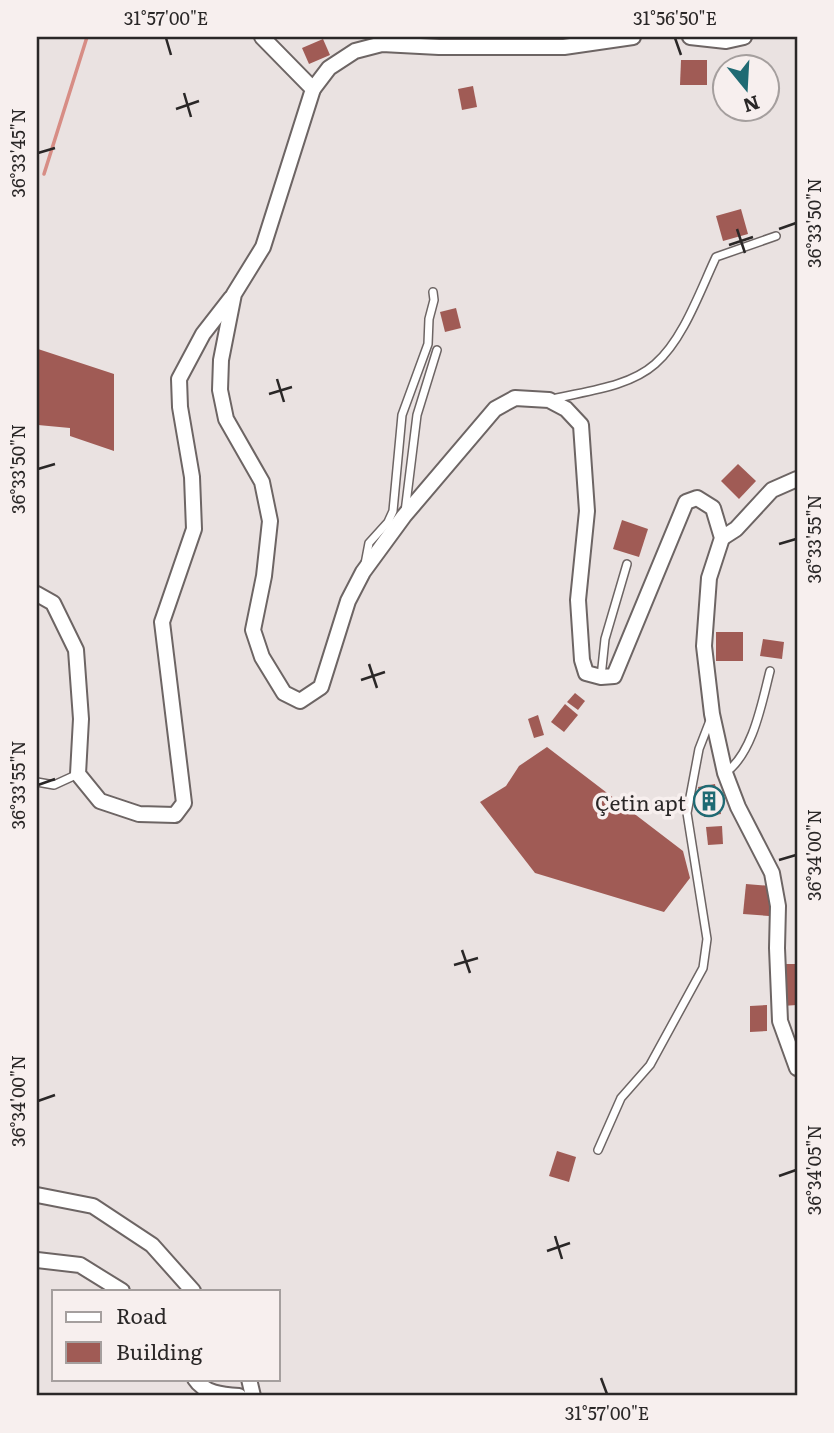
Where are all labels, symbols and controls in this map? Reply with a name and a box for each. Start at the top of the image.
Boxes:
text: 31°57'00"E [124,4,208,31]
text: 31°56'50"E [633,4,717,31]
north arrow [712,52,782,122]
text: N [740,89,763,121]
text: 36°33'45"N [4,108,31,198]
text: 36°33'50"N [800,178,827,268]
text: 36°33'50"N [4,424,31,514]
text: 36°33'55"N [800,495,827,583]
text: 36°33'55"N [4,741,31,829]
building icon: Çetin apt [692,784,726,818]
place label: Çetin apt [595,786,687,817]
text: 36°34'00"N [800,809,827,901]
text: 36°34'00"N [4,1055,31,1147]
text: 36°34'05"N [800,1125,827,1215]
legend [52,1290,280,1380]
text: Road [116,1299,167,1330]
text: Building [116,1335,203,1366]
text: 31°57'00"E [565,1399,649,1426]

